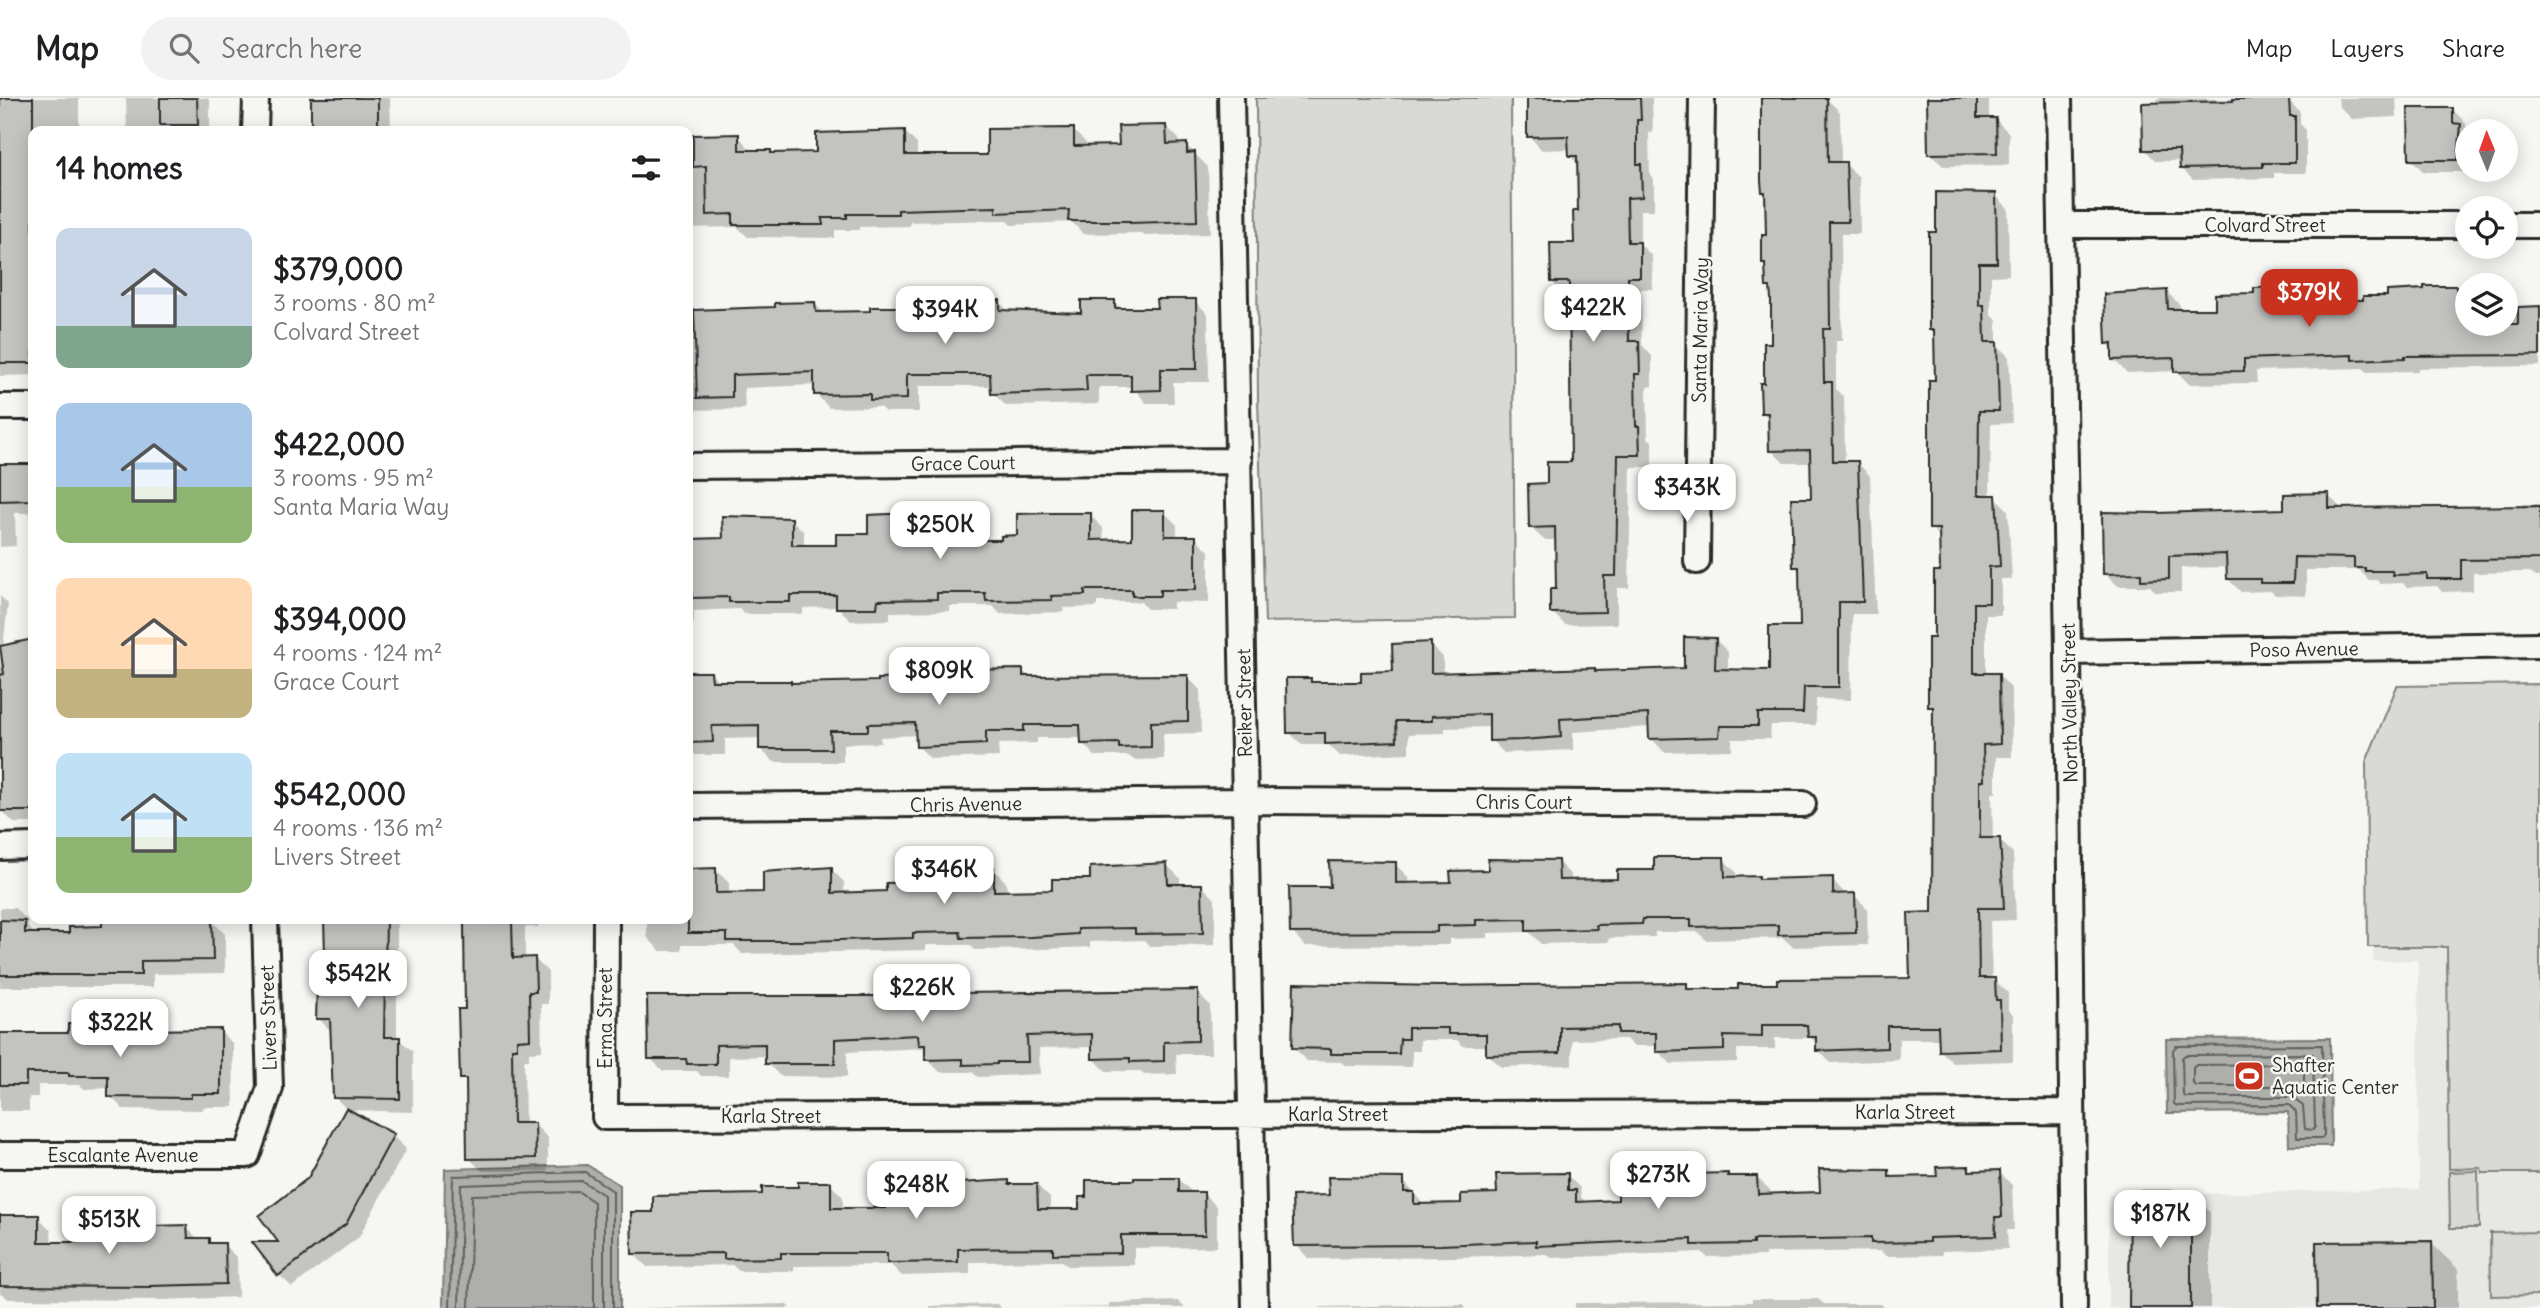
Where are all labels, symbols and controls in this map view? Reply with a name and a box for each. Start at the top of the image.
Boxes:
search box [141,17,631,80]
text: Map [35,27,99,69]
icon: search [165,29,203,67]
text: Search here [221,32,362,65]
text: Map [2246,33,2292,63]
text: Layers [2330,33,2404,63]
text: Share [2442,33,2505,63]
north arrow [2455,119,2518,182]
map controls [2455,119,2518,336]
text: 14 homes [56,149,183,187]
icon: filters [627,149,665,187]
button: locate [2455,196,2518,259]
street label: Colvard Street [2204,213,2326,237]
text: $379,000 [273,250,404,288]
icon: home [112,256,196,340]
street label: Santa Maria Way [1687,257,1713,403]
pin: $379K [2260,270,2358,329]
button: layers [2455,273,2518,336]
text: $379K [2277,277,2341,306]
pin: $422K [1544,285,1642,344]
pin: $394K [896,286,994,346]
text: 3 rooms · 80 m² [273,288,436,317]
text: $422K [1560,292,1626,321]
text: $394K [912,294,978,323]
text: Colvard Street [273,317,420,346]
text: $422,000 [273,425,405,463]
icon: home [112,431,196,515]
street label: Grace Court [911,450,1015,476]
text: 3 rooms · 95 m² [273,463,434,492]
pin: $343K [1638,464,1736,524]
text: $343K [1654,472,1720,501]
text: Santa Maria Way [273,492,449,521]
pin: $250K [891,502,989,561]
text: $250K [906,509,974,538]
text: $394,000 [273,600,407,638]
icon: home [112,606,196,690]
street label: North Valley Street [2056,623,2082,783]
street label: Poso Avenue [2249,636,2359,662]
text: 4 rooms · 124 m² [273,638,442,667]
pin: $809K [890,648,988,707]
street label: Reiker Street [1231,648,1257,758]
text: $809K [905,655,973,684]
text: Grace Court [273,667,399,696]
text: $542,000 [273,775,406,813]
icon: home [112,781,196,865]
street label: Chris Court [1476,790,1572,814]
street label: Chris Avenue [910,791,1022,817]
text: 4 rooms · 136 m² [273,813,443,842]
text: Livers Street [273,842,401,871]
pin: $346K [895,846,993,906]
text: $346K [911,854,977,883]
pin: $542K [309,950,407,1010]
text: $542K [325,958,391,987]
pin: $226K [873,964,971,1024]
street label: Livers Street [254,965,282,1071]
street label: Erma Street [593,967,617,1069]
text: $226K [889,972,955,1001]
pin: $322K [71,1000,169,1059]
text: $322K [87,1007,153,1036]
place label: Shafter Aquatic Center [2272,1053,2399,1099]
sports icon: Shafter Aquatic Center [2232,1059,2266,1093]
street label: Karla Street [1855,1100,1955,1124]
street label: Karla Street [1288,1102,1388,1126]
street label: Karla Street [721,1104,821,1128]
street label: Escalante Avenue [48,1143,198,1167]
pin: $273K [1609,1152,1707,1211]
text: $273K [1626,1159,1690,1188]
pin: $248K [867,1162,965,1221]
text: $248K [883,1169,949,1198]
pin: $187K [2111,1190,2209,1250]
pin: $513K [60,1196,158,1256]
text: $187K [2130,1198,2190,1227]
text: $513K [78,1204,140,1233]

